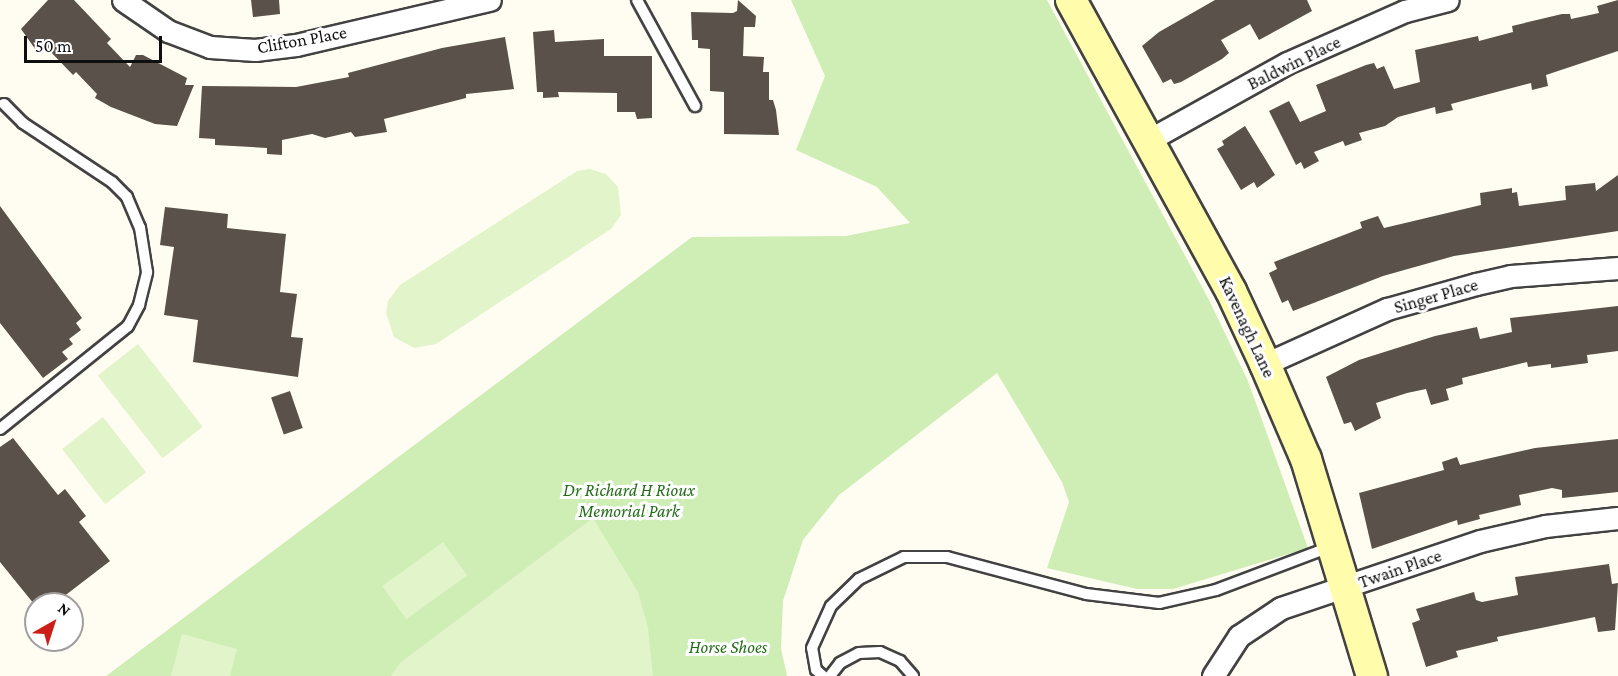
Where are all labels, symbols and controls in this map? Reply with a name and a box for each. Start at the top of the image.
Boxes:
street label: Clifton Place [256,21,348,59]
scale bar [27,24,165,62]
street label: Baldwin Place [1244,31,1344,95]
text: 50 m [35,36,72,56]
street label: Kavenagh Lane [1214,273,1280,381]
street label: Singer Place [1391,274,1481,318]
park label: Dr Richard H Rioux Memorial Park [563,480,695,522]
street label: Twain Place [1356,545,1444,593]
north arrow [24,592,84,652]
text: N [55,599,74,619]
park label: Horse Shoes [689,636,767,658]

